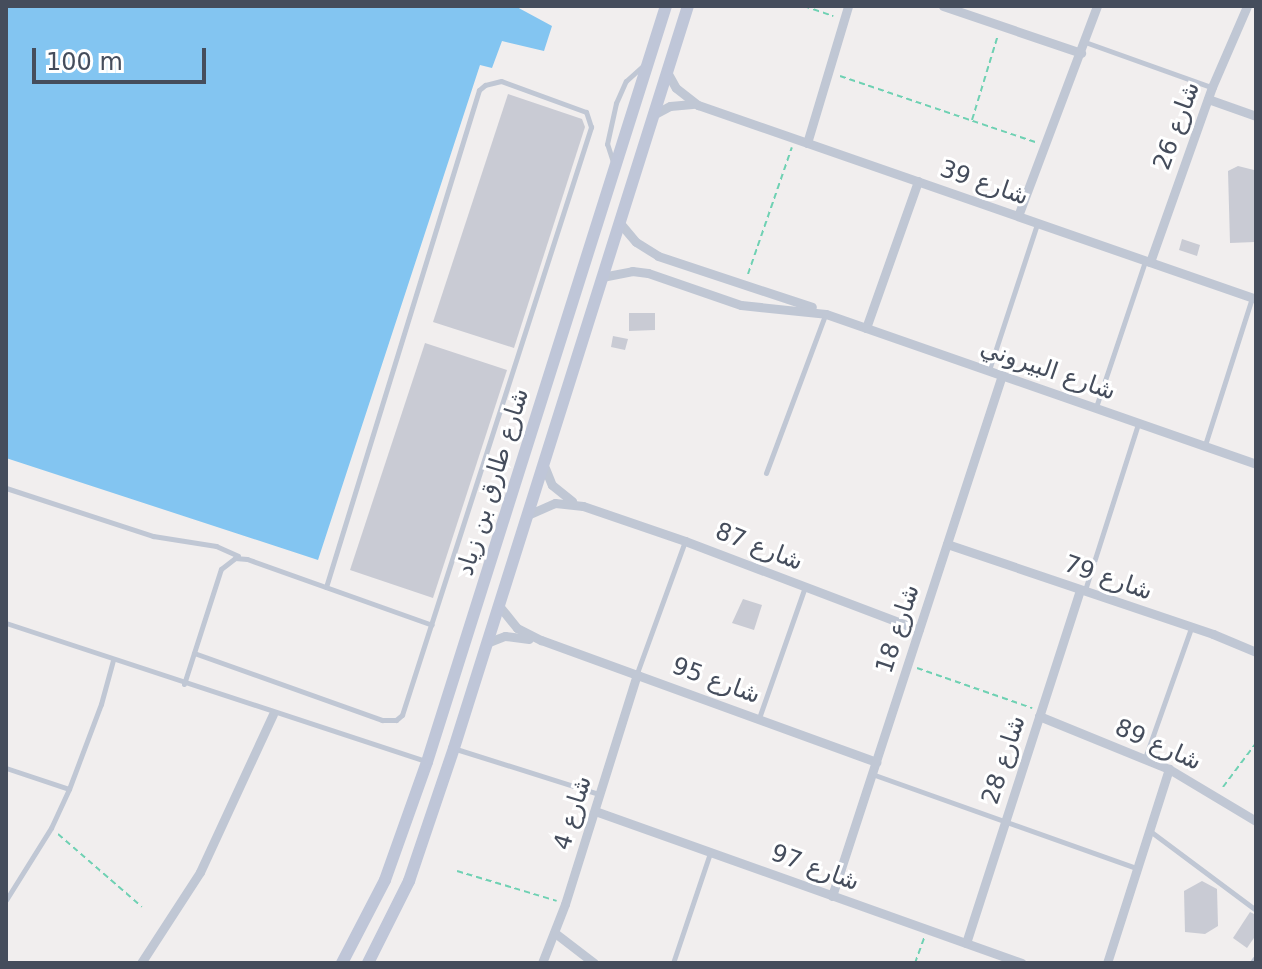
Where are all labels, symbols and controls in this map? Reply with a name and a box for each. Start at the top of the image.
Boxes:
scale bar [36,32,210,82]
text: 100 m [46,48,123,76]
street label: شارع 26 [1148,78,1206,174]
street label: شارع 39 [936,154,1032,212]
street label: شارع البيروني [977,333,1119,407]
street label: شارع طارق بن زياد [451,385,535,579]
street label: شارع 87 [711,517,807,577]
street label: شارع 79 [1060,549,1156,607]
street label: شارع 18 [870,581,926,677]
street label: شارع 95 [668,652,764,710]
street label: شارع 28 [976,712,1032,808]
street label: شارع 89 [1110,713,1206,777]
street label: شارع 4 [548,772,598,854]
street label: شارع 97 [767,839,863,897]

